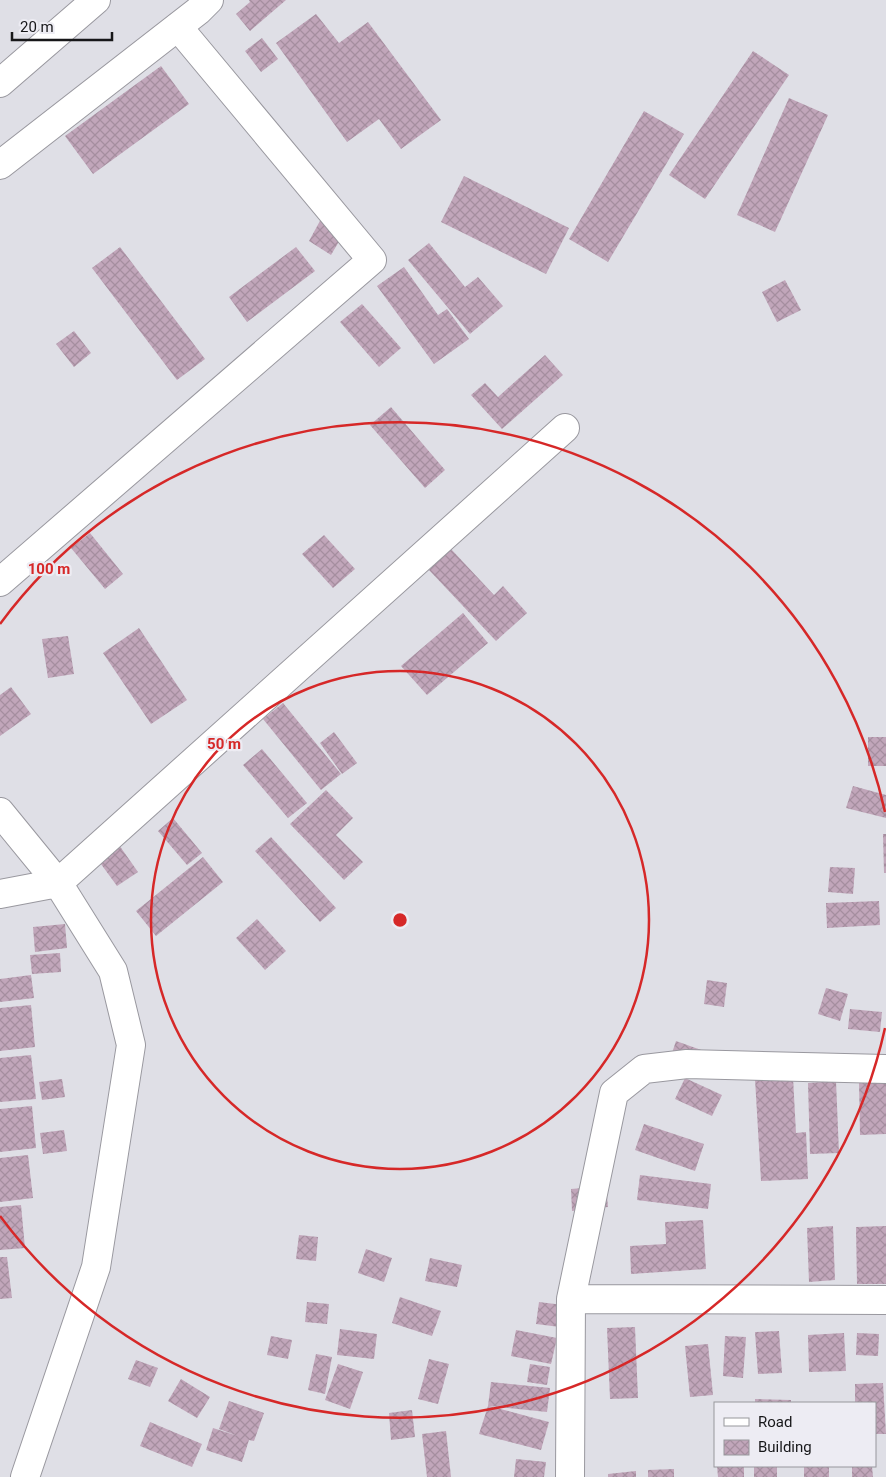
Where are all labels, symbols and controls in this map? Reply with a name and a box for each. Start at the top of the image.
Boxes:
scale bar [12,10,112,42]
text: 20 m [20,18,54,36]
text: 100 m [28,560,70,578]
text: 50 m [207,735,241,753]
centre of rings [391,911,409,929]
legend [714,1402,876,1467]
text: Road [758,1413,792,1431]
text: Building [758,1438,812,1456]

